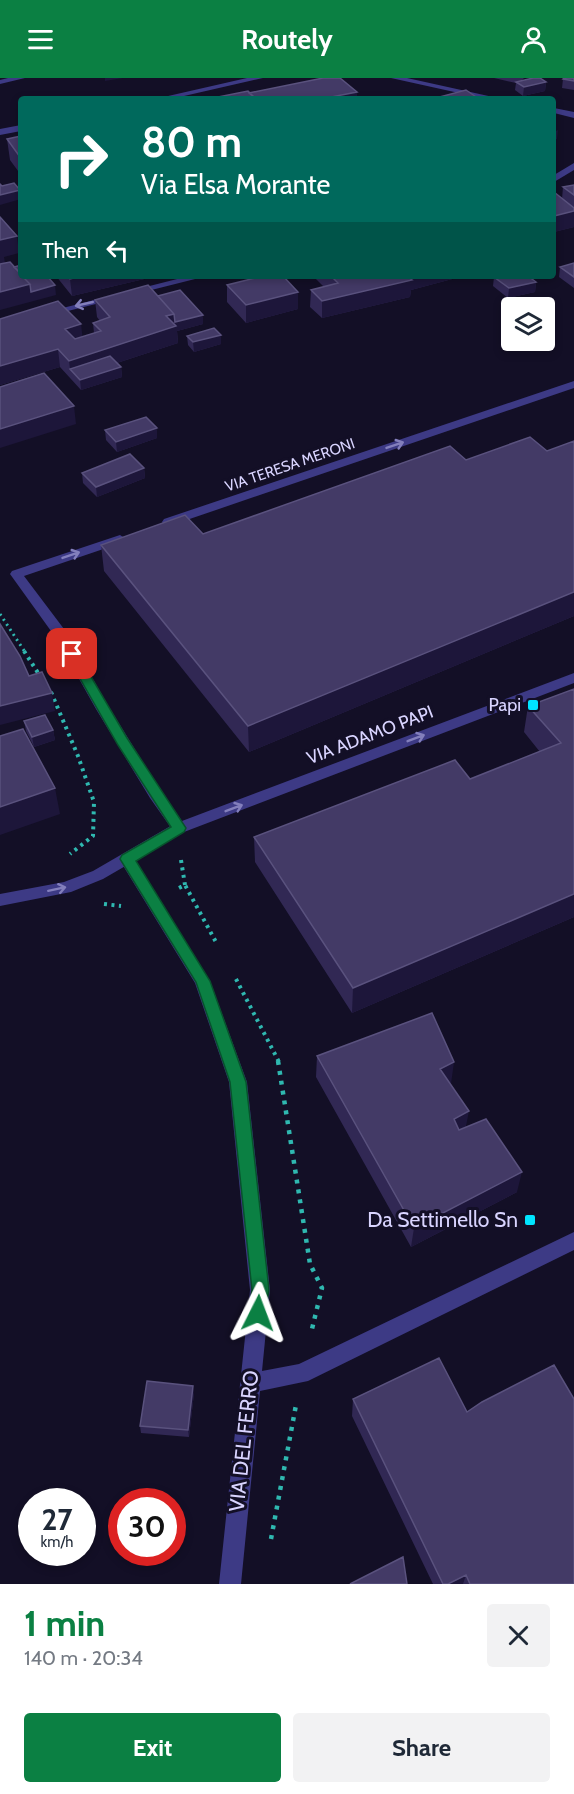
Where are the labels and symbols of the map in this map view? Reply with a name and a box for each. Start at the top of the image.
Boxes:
one-way arrow [75,299,94,311]
street label: VIA TERESA MERONI [223,434,357,496]
one-way arrow [385,438,404,449]
one-way arrow [62,549,80,560]
pin [46,628,97,679]
place label: Papi [488,694,521,716]
marker: Papi [526,698,540,712]
street label: VIA ADAMO PAPI [304,701,436,769]
one-way arrow [406,732,425,743]
one-way arrow [224,801,243,812]
one-way arrow [48,883,67,895]
place label: Da Settimello Sn [367,1207,518,1232]
marker: Da Settimello Sn [523,1213,537,1227]
position arrow [226,1281,290,1345]
street label: VIA DEL FERRO [224,1369,263,1513]
speed limit sign: 30 [108,1488,186,1566]

